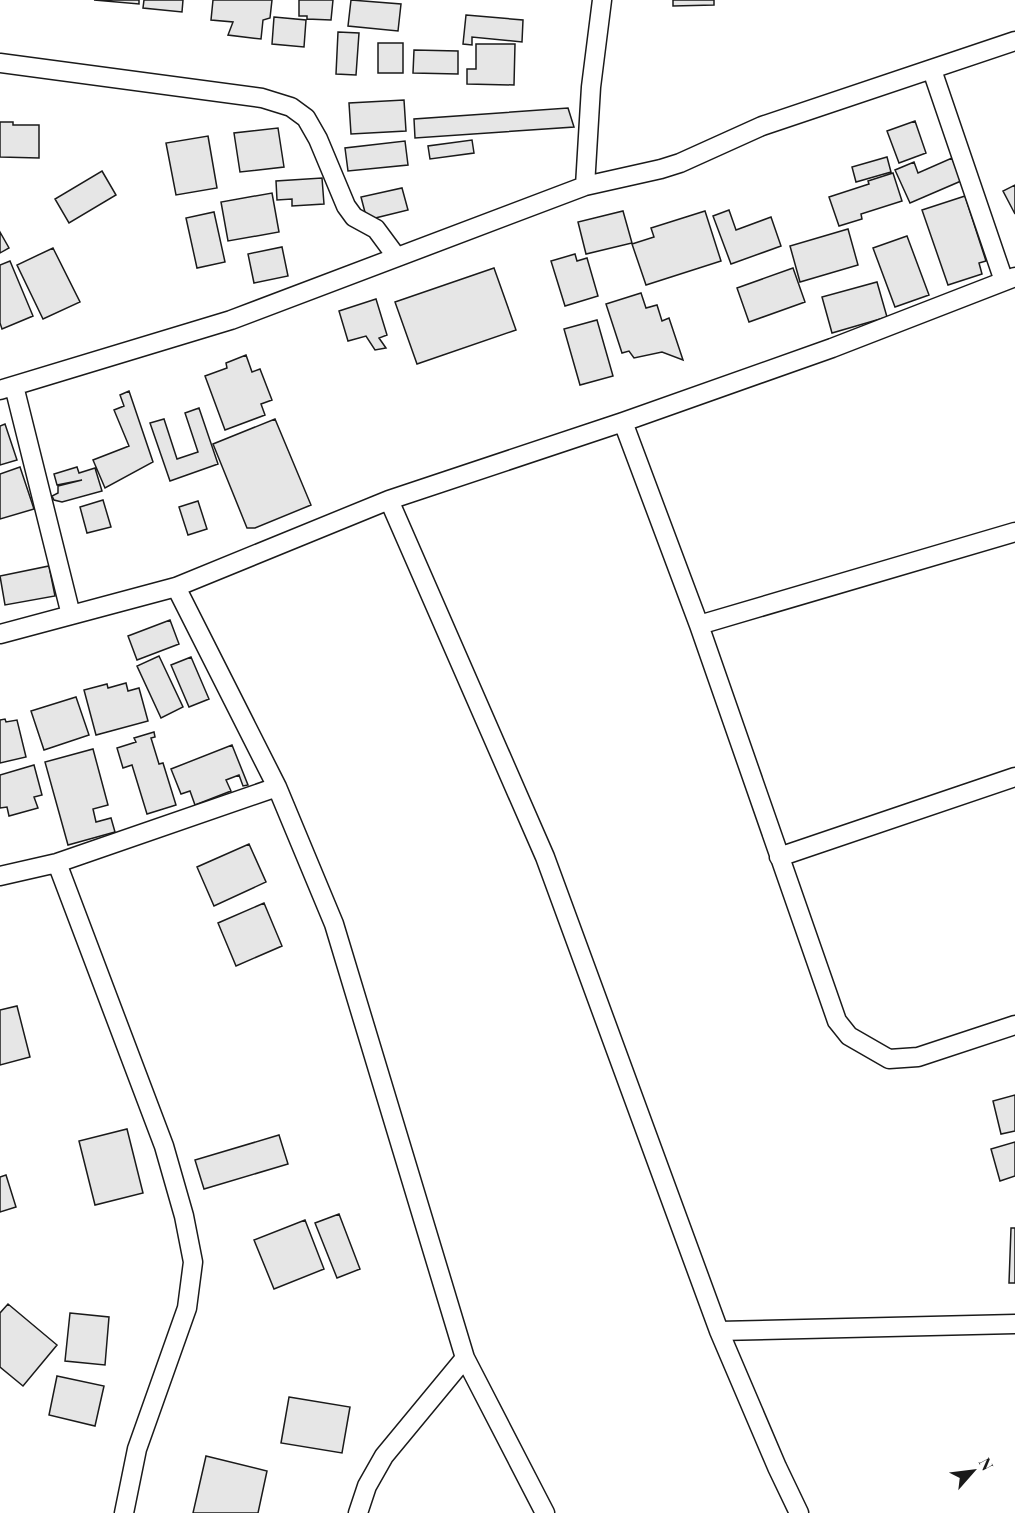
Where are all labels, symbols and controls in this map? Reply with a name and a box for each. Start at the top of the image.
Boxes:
north arrow [943,1441,1003,1501]
text: N [975,1454,999,1474]

